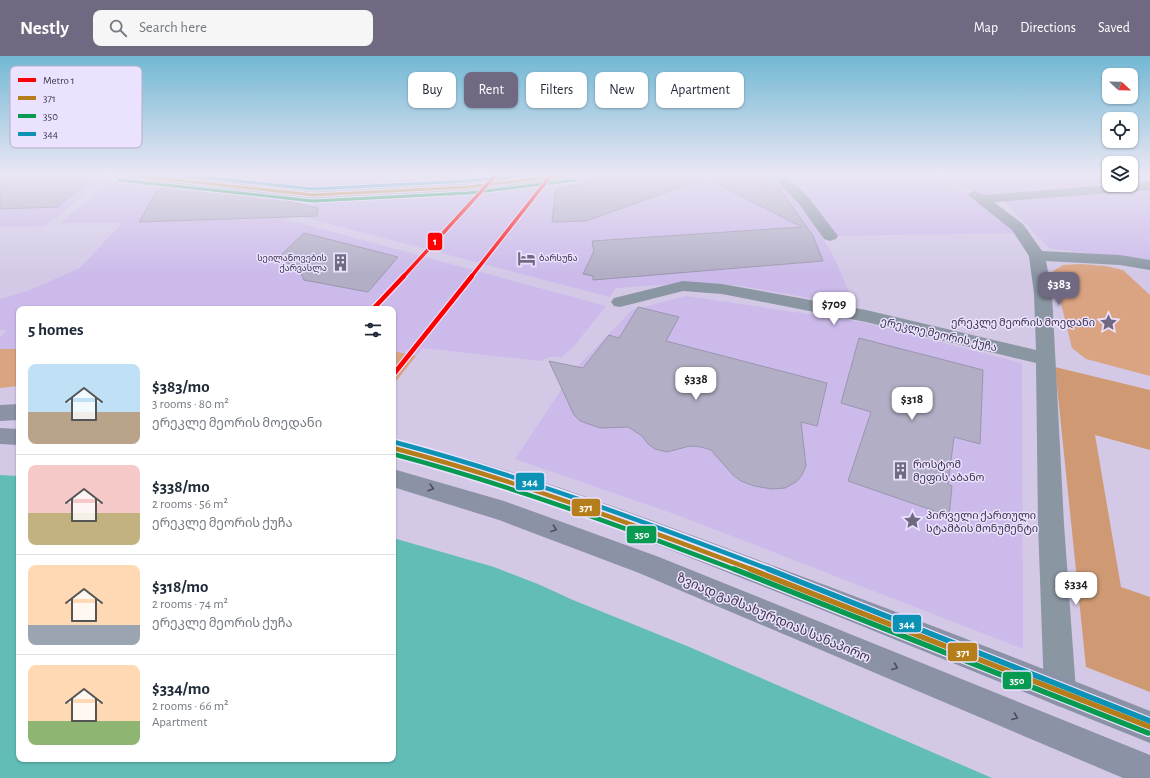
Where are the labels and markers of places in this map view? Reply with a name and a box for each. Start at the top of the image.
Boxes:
hotel icon: ბარსუნა [516,248,536,268]
building icon: სეილანოვების ქარვასლა [330,253,350,273]
place label: ბარსუნა [539,253,578,263]
place label: სეილანოვების ქარვასლა [257,254,327,274]
pin: $383 [1035,272,1083,306]
pin: $709 [810,292,858,326]
place icon: ერეკლე მეორის მოედანი [1098,312,1118,332]
place label: ერეკლე მეორის მოედანი [951,317,1095,329]
pin: $338 [672,367,720,401]
pin: $318 [888,387,936,421]
place label: როსტომ მეფის აბანო [913,459,985,484]
building icon: როსტომ მეფის აბანო [890,460,910,480]
place label: პირველი ქართული სტამბის მონუმენტი [926,510,1038,535]
place icon: პირველი ქართული სტამბის მონუმენტი [903,511,923,531]
pin: $334 [1052,572,1100,606]

